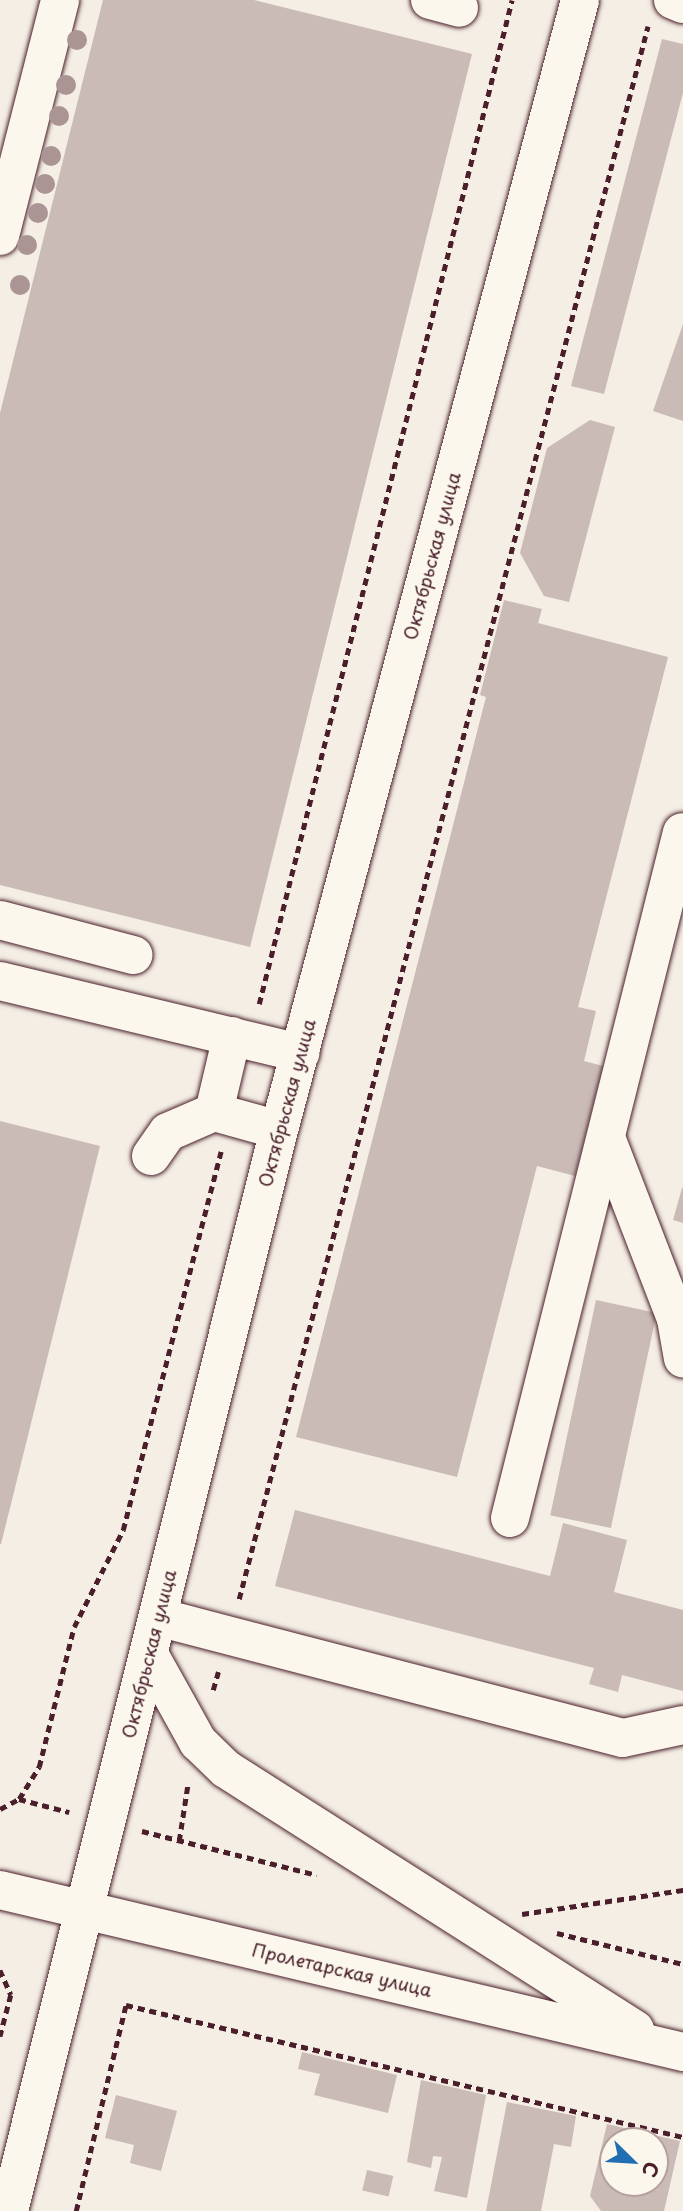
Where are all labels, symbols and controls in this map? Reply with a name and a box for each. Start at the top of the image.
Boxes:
street label: Октябрьская улица [399,469,465,643]
street label: Октябрьская улица [254,1016,320,1190]
street label: Октябрьская улица [117,1567,181,1741]
street label: Пролетарская улица [250,1939,434,2001]
north arrow [599,2127,669,2197]
text: С [636,2157,667,2182]

